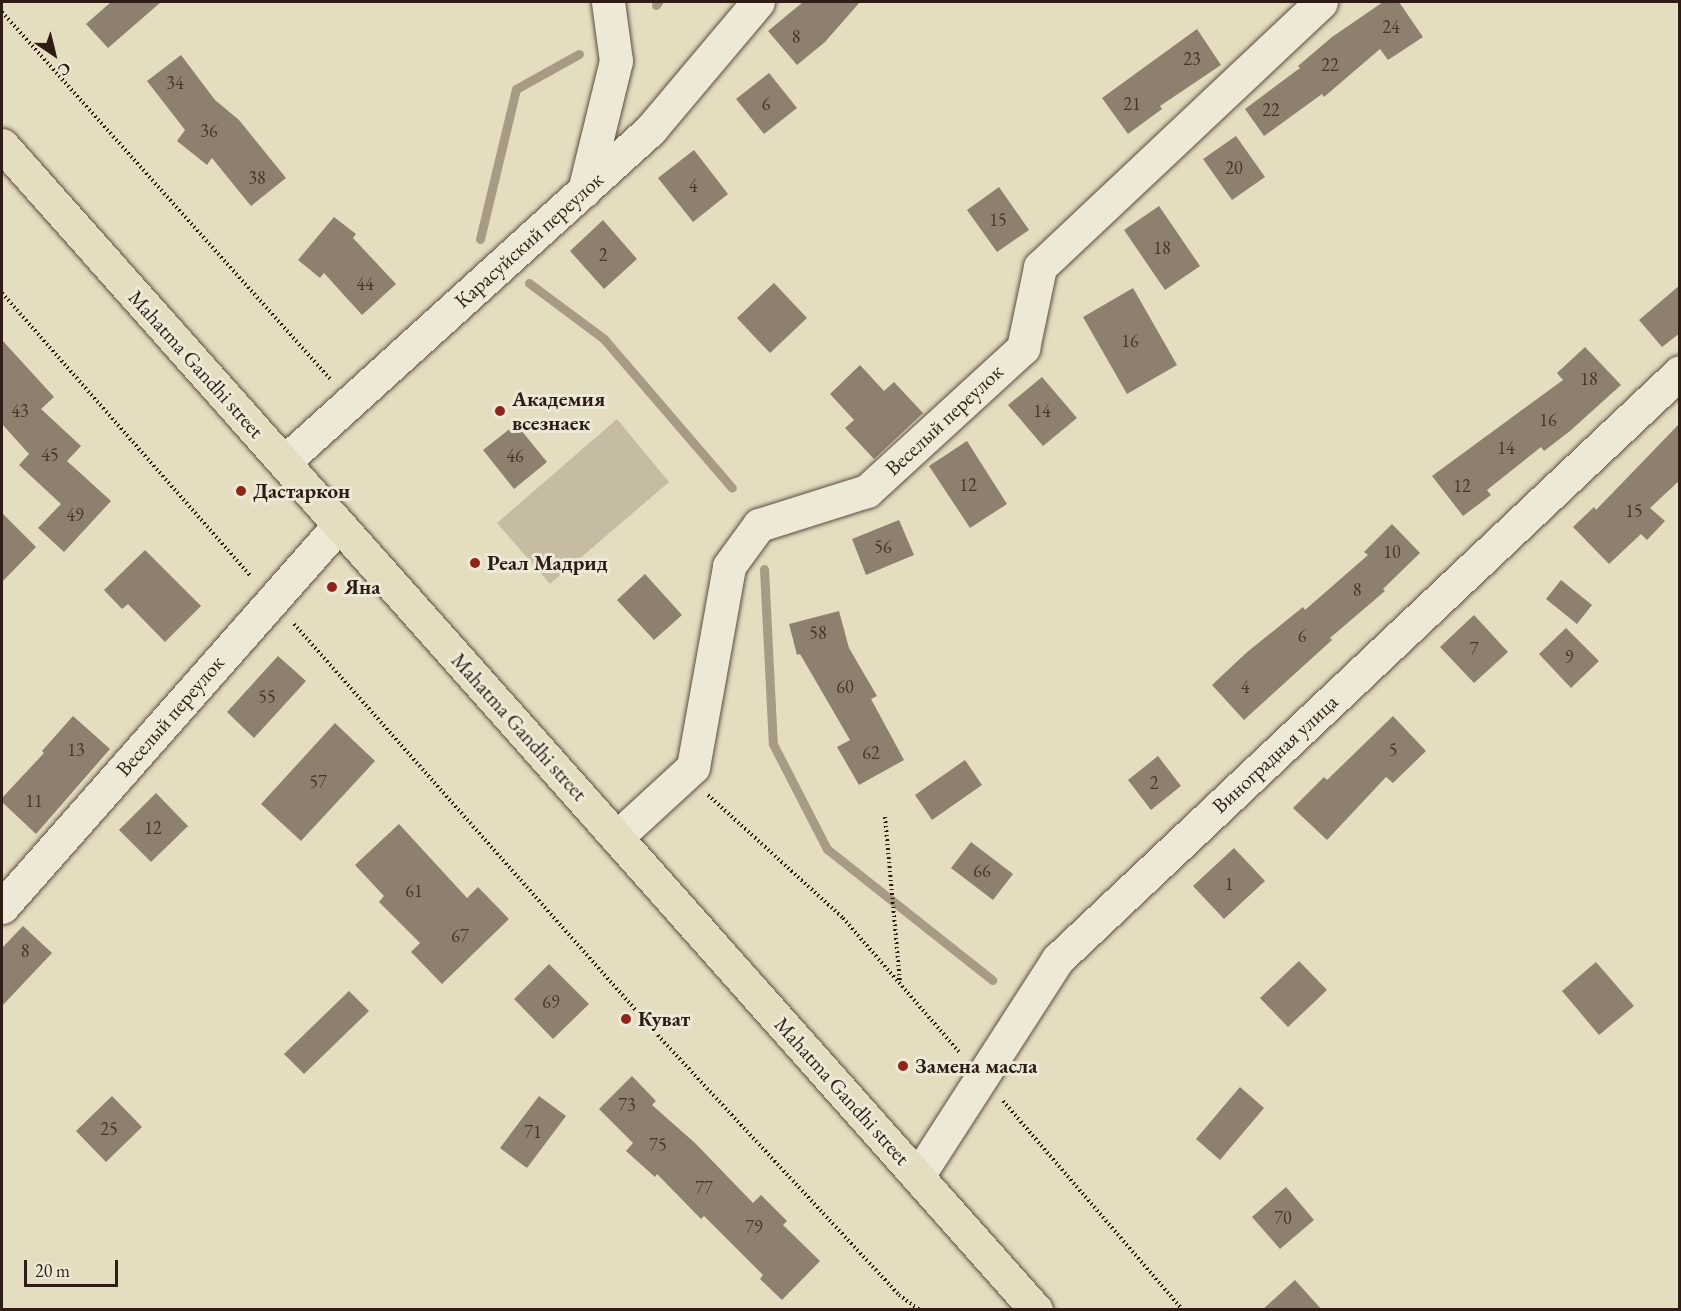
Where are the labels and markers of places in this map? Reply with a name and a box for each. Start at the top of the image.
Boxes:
place label: Академия всезнаек [512,386,605,436]
marker: Академия всезнаек [493,404,507,418]
place label: Дастаркон [253,478,350,504]
marker: Дастаркон [234,484,248,498]
place label: Реал Мадрид [487,550,608,576]
marker: Реал Мадрид [468,556,482,570]
place label: Яна [344,574,380,600]
marker: Яна [325,580,339,594]
place label: Куват [638,1006,690,1032]
marker: Куват [619,1012,633,1026]
place label: Замена масла [915,1053,1037,1079]
marker: Замена масла [896,1059,910,1073]

